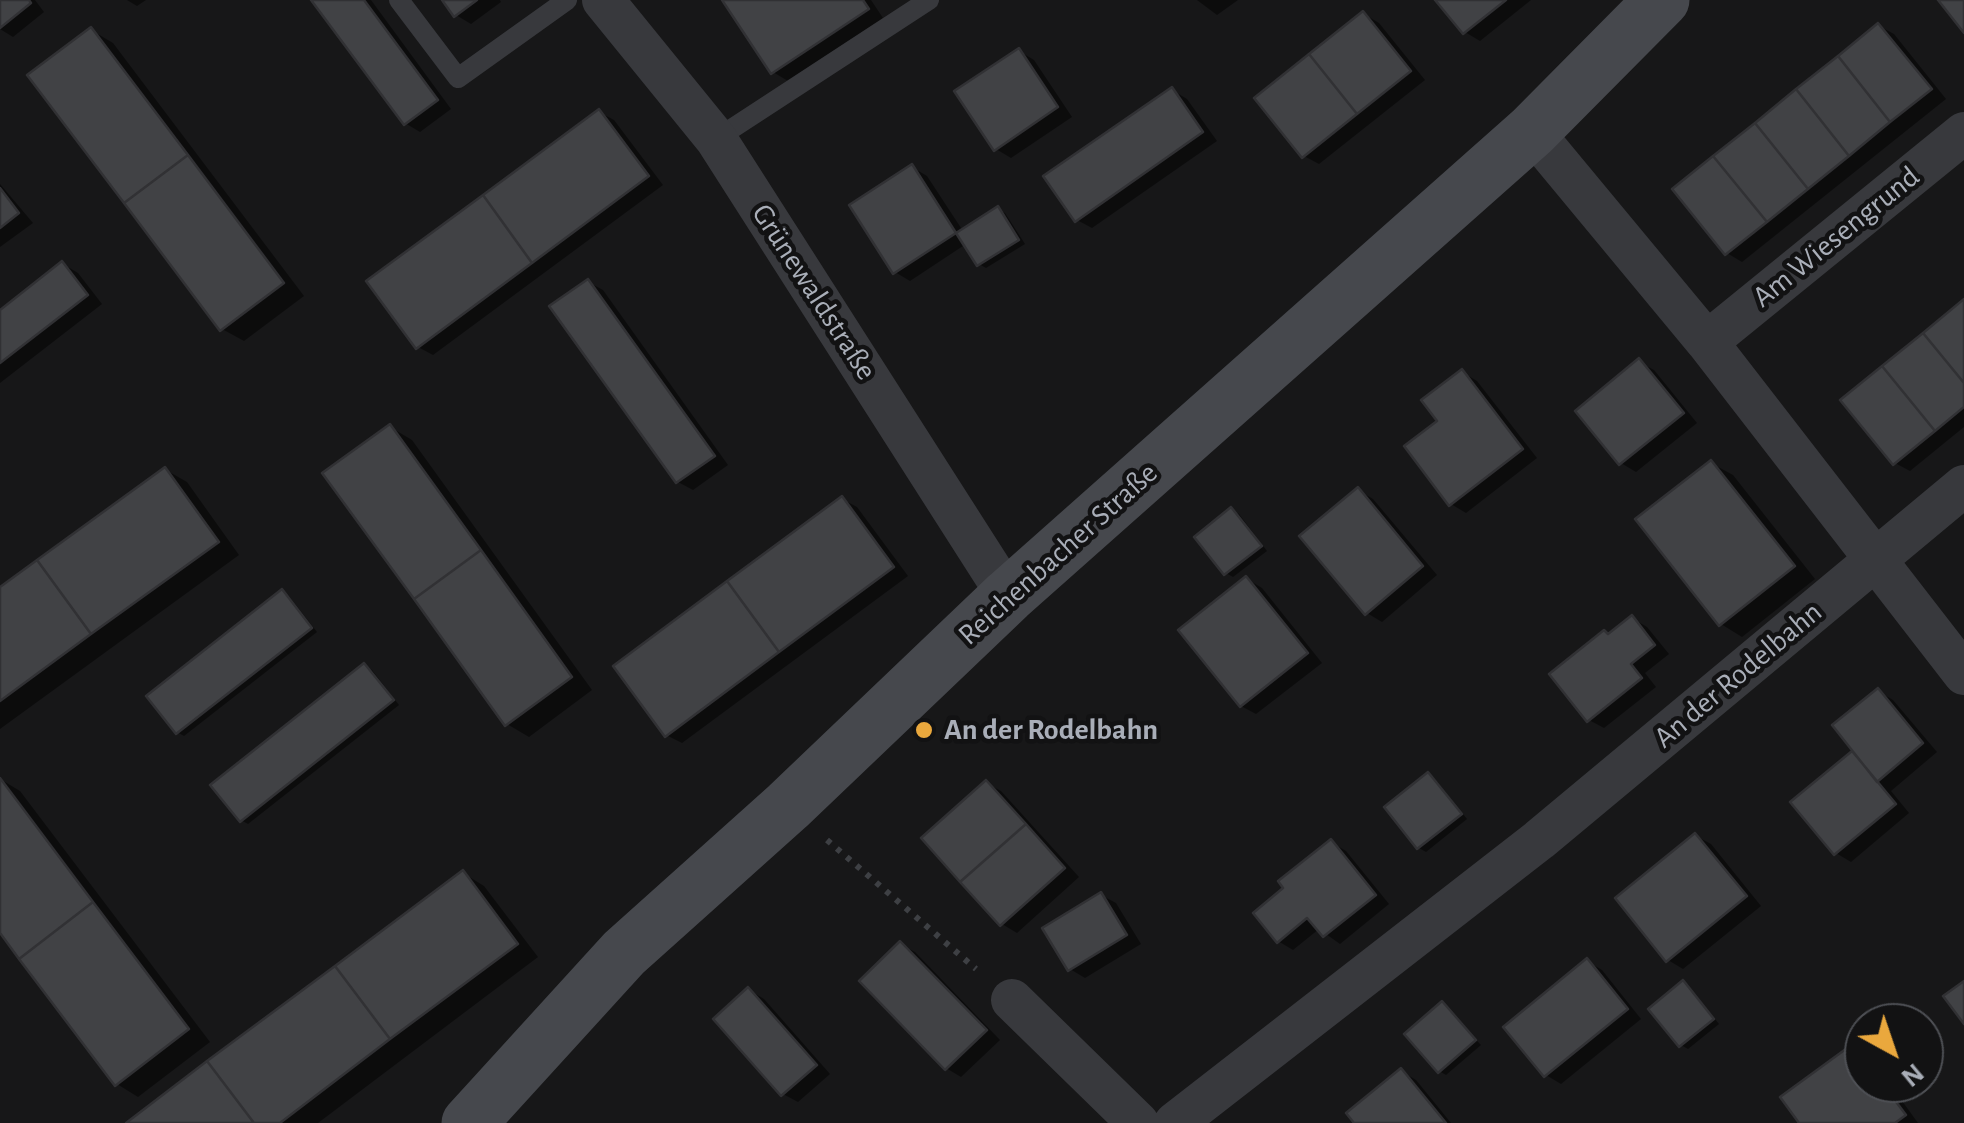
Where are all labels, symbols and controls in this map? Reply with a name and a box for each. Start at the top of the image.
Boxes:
street label: Am Wiesengrund [1745,159,1927,315]
street label: Grünewaldstraße [744,197,884,387]
street label: Reichenbacher Straße [951,455,1165,653]
street label: An der Rodelbahn [1647,594,1829,756]
place label: An der Rodelbahn [944,712,1158,748]
marker: An der Rodelbahn [913,719,935,741]
north arrow [1844,1003,1944,1103]
text: N [1896,1057,1928,1091]

